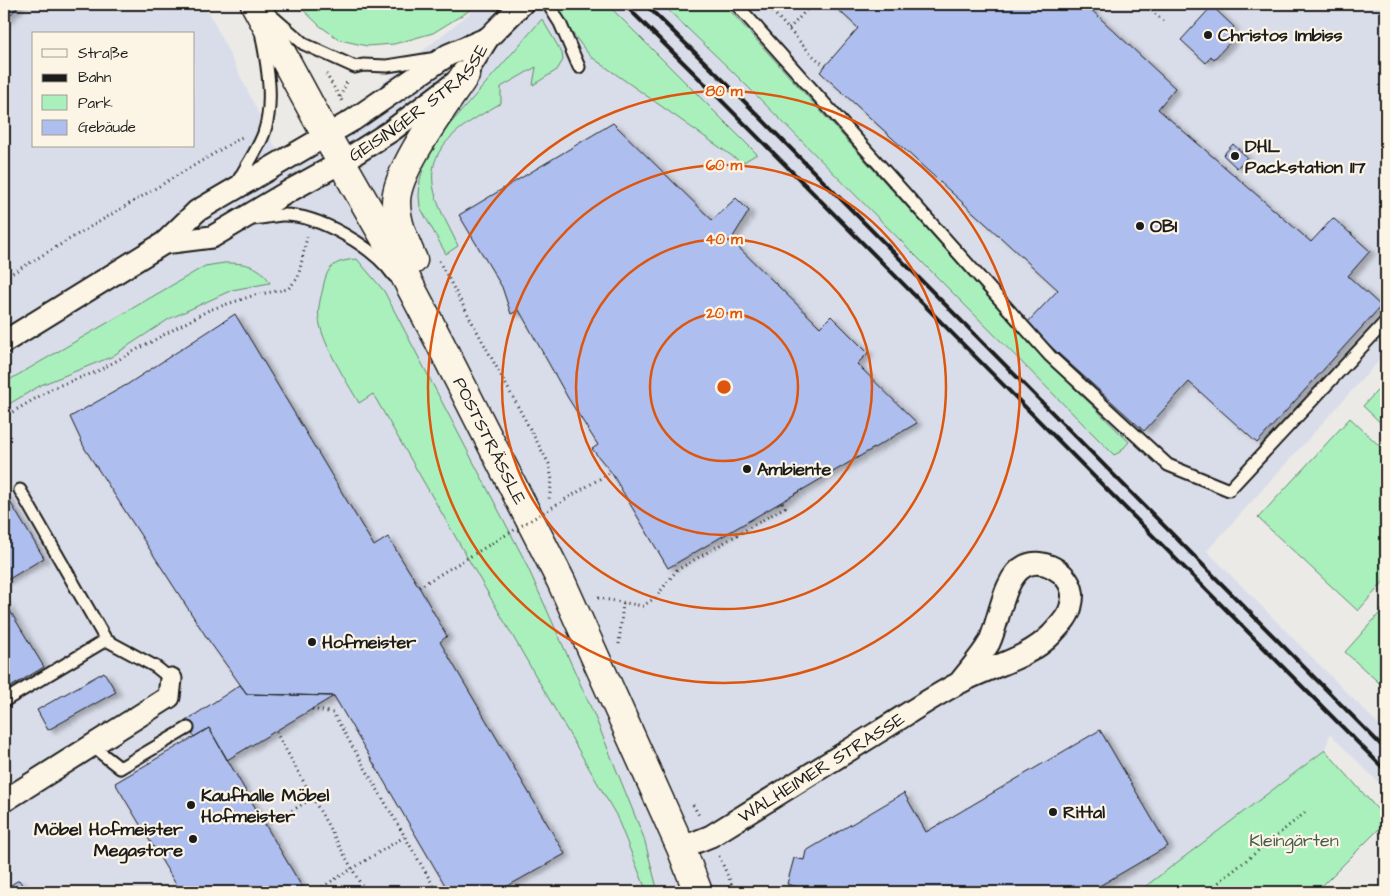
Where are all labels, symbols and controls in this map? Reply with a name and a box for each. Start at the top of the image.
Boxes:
place label: Christos Imbiss [1218,23,1343,48]
marker: Christos Imbiss [1202,29,1214,41]
legend [32,32,195,148]
street label: GEISINGER STRASSE [344,39,494,168]
text: Straße [78,43,128,64]
text: Bahn [78,67,112,88]
text: 80 m [706,81,743,102]
text: Park [78,93,113,114]
text: Gebäude [78,117,136,138]
place label: DHL Packstation 117 [1245,134,1366,180]
marker: DHL Packstation 117 [1229,150,1241,162]
text: 60 m [706,155,743,176]
place label: OBI [1150,214,1178,239]
marker: OBI [1134,220,1146,232]
text: 40 m [705,229,743,250]
text: 20 m [705,303,742,324]
street label: POSTSTRÄSSLE [446,373,532,509]
centre of rings [715,378,733,396]
place label: Ambiente [757,457,831,482]
marker: Ambiente [741,463,753,475]
place label: Hofmeister [322,630,416,655]
marker: Hofmeister [306,636,318,648]
street label: WALHEIMER STRASSE [733,706,910,829]
place label: Kaufhalle Möbel Hofmeister [201,783,329,829]
marker: Kaufhalle Möbel Hofmeister [185,799,197,811]
place label: Rittal [1063,800,1105,825]
marker: Rittal [1047,806,1059,818]
place label: Möbel Hofmeister Megastore [34,817,183,864]
park label: Kleingärten [1249,828,1339,854]
marker: Möbel Hofmeister Megastore [187,833,199,845]

